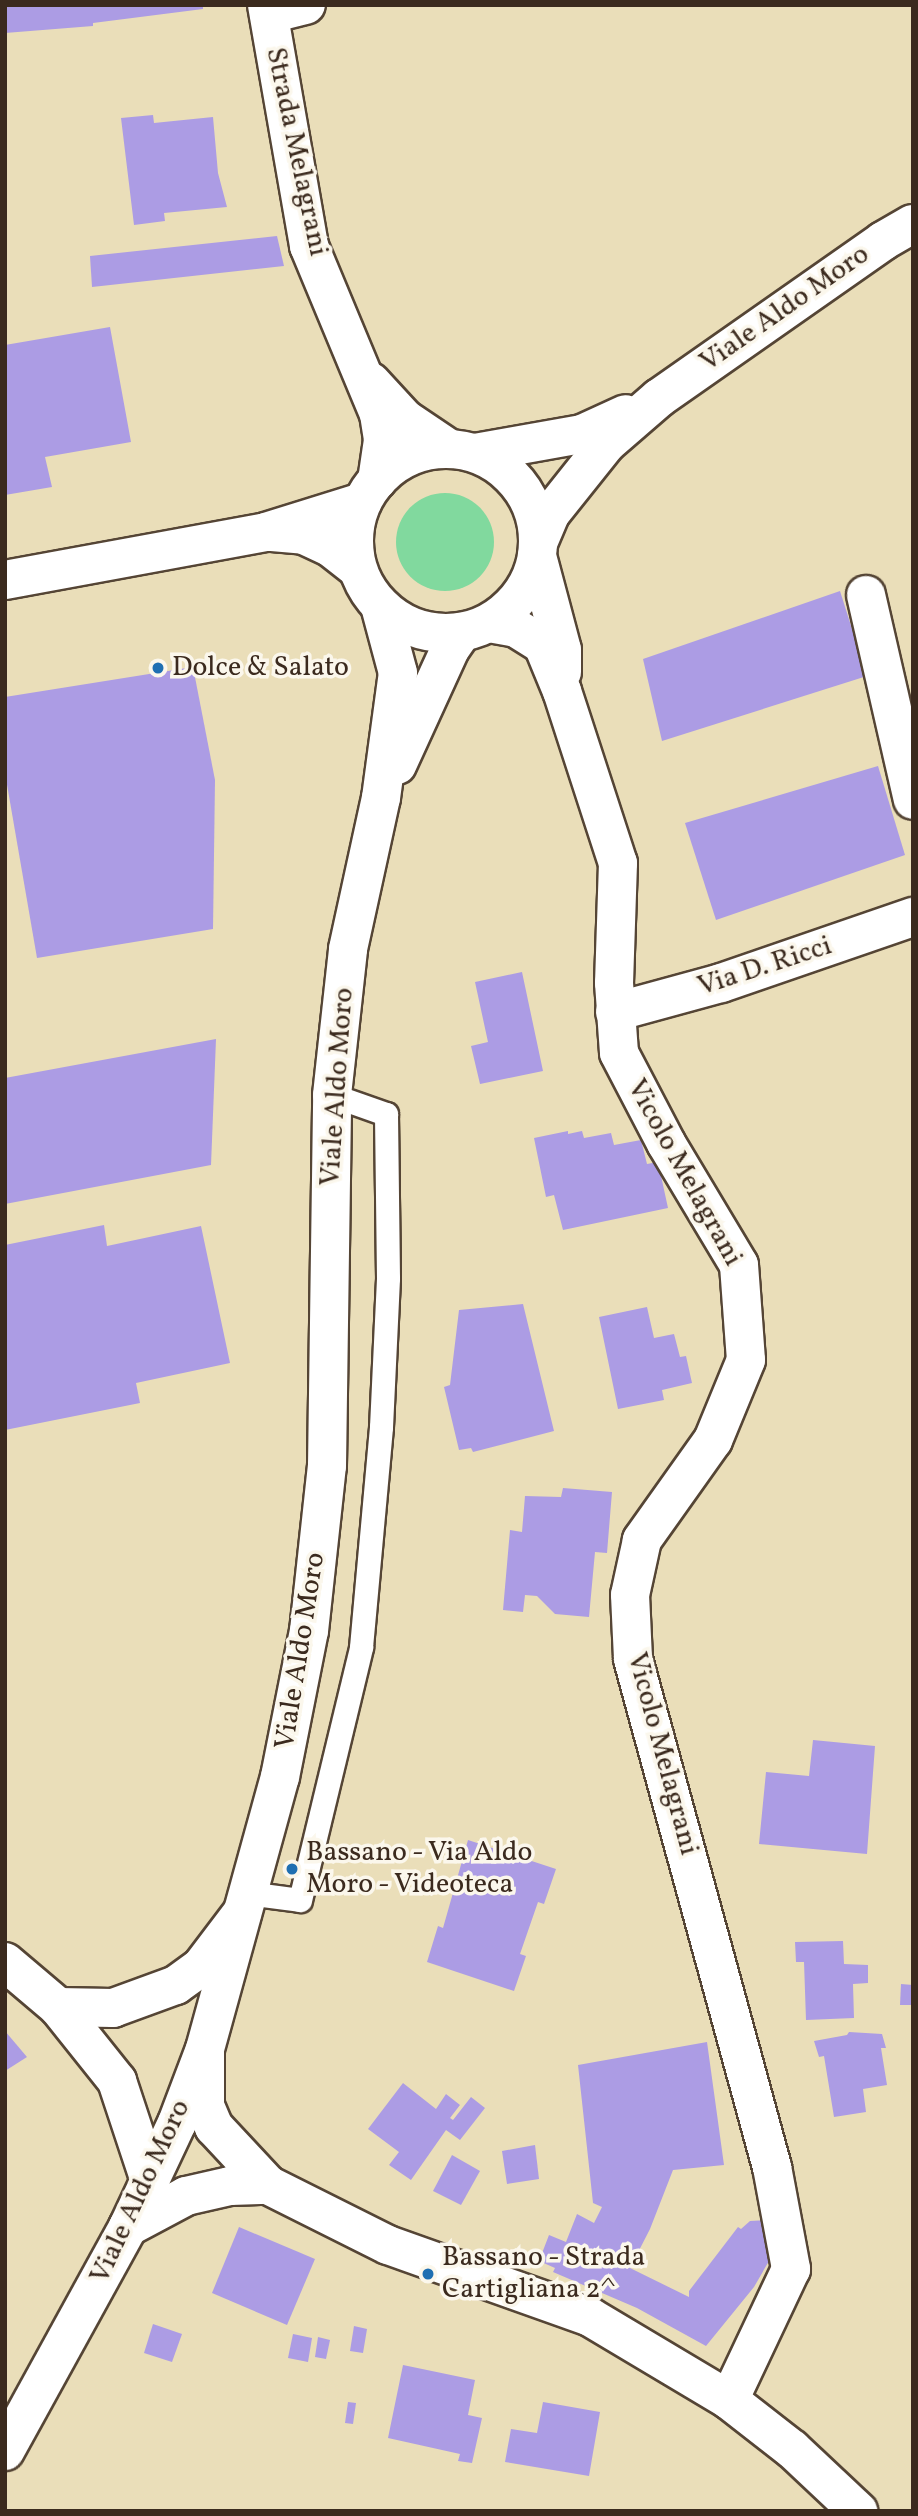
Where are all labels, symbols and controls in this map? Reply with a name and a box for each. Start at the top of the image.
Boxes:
street label: Strada Melagrani [257,45,335,259]
street label: Viale Aldo Moro [694,238,876,380]
place label: Dolce & Salato [172,651,349,685]
marker: Dolce & Salato [150,660,166,676]
street label: Via D. Ricci [694,930,836,1004]
street label: Viale Aldo Moro [314,987,362,1187]
street label: Vicolo Melagrani [619,1074,749,1272]
street label: Viale Aldo Moro [269,1550,333,1752]
street label: Vicolo Melagrani [619,1649,705,1859]
place label: Bassano - Via Aldo Moro - Videoteca [306,1836,534,1902]
marker: Bassano - Via Aldo Moro - Videoteca [284,1861,300,1877]
street label: Viale Aldo Moro [84,2095,198,2289]
place label: Bassano - Strada Cartigliana 2^ [442,2241,647,2307]
marker: Bassano - Strada Cartigliana 2^ [420,2266,436,2282]

